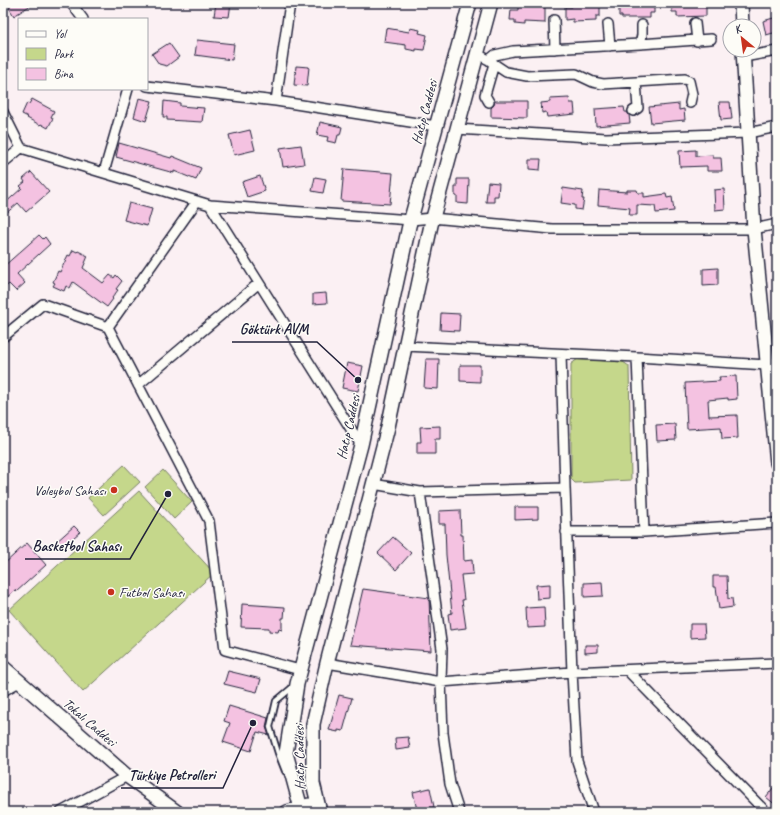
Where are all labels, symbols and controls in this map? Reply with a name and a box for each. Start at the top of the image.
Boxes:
legend [18,18,148,90]
north arrow [722,18,762,58]
text: K [731,21,745,37]
text: Yol [54,26,68,42]
text: Park [54,46,75,62]
text: Bina [54,66,74,82]
street label: Hatıp Caddesi [408,76,442,146]
callout: Göktürk AVM [232,315,317,342]
text: Göktürk AVM [240,320,309,339]
street label: Hatıp Caddesi [333,391,365,461]
place label: Voleybol Sahası [34,482,107,499]
marker: Voleybol Sahası [109,485,119,495]
callout: Basketbol Sahası [25,532,130,559]
text: Basketbol Sahası [33,537,123,556]
place label: Futbol Sahası [119,584,186,601]
marker: Futbol Sahası [106,587,116,597]
street label: Tokalı Caddesi [60,695,122,752]
street label: Hatıp Caddesi [290,722,309,790]
callout: Türkiye Petrolleri [121,761,223,788]
text: Türkiye Petrolleri [129,766,217,785]

